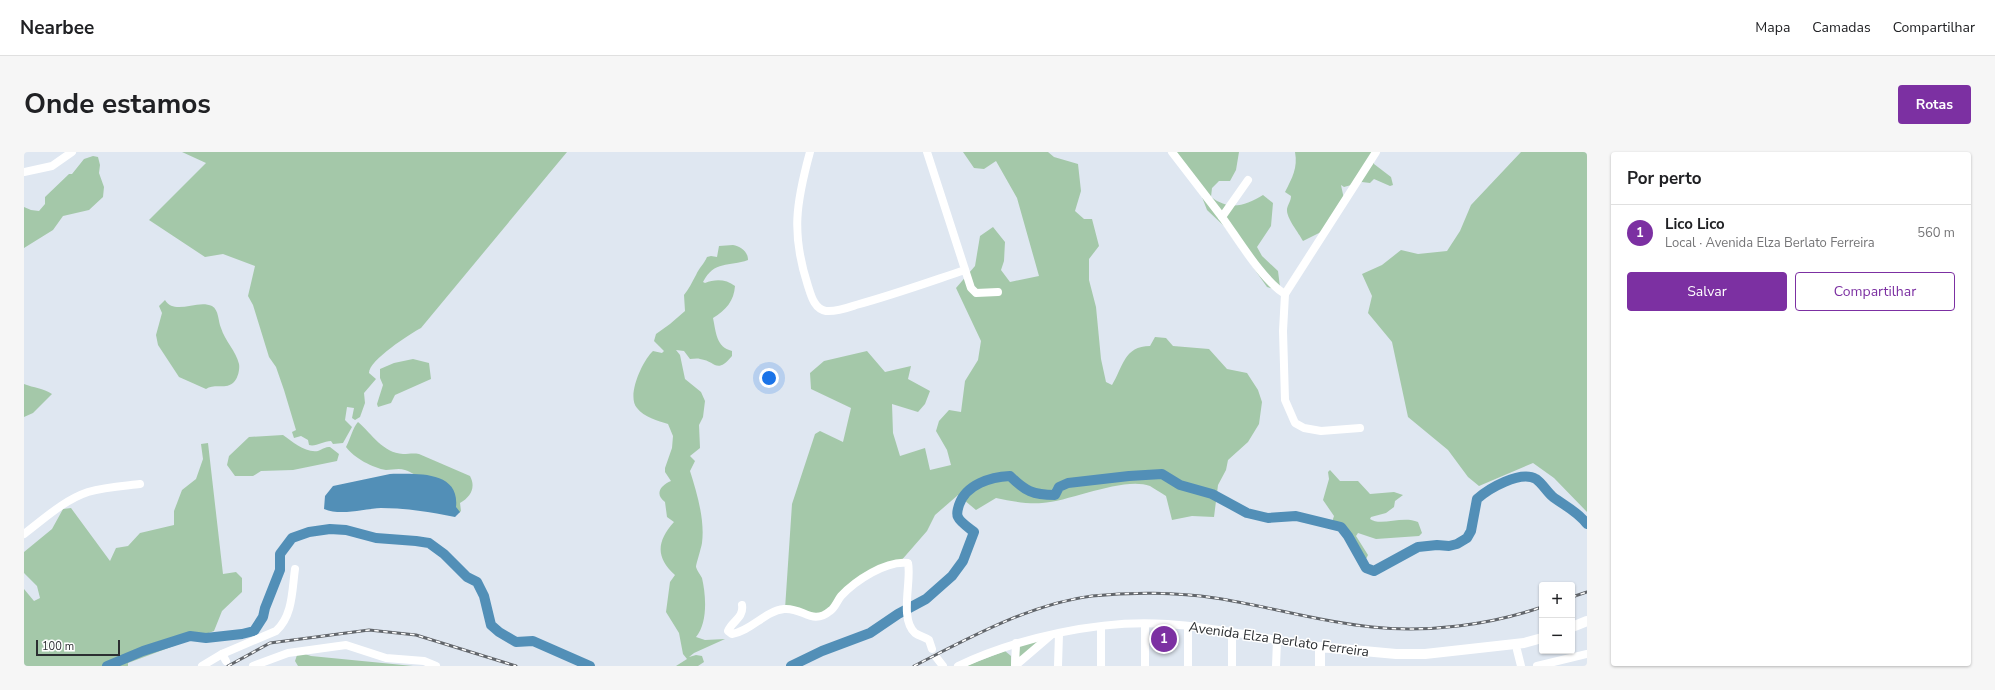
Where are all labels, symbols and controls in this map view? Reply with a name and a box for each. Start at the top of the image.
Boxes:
text: Nearbee [20,15,94,41]
text: Mapa [1755,18,1790,37]
text: Camadas [1812,18,1871,37]
text: Compartilhar [1893,18,1975,37]
text: Onde estamos [24,85,211,123]
button: Rotas [1898,85,1971,124]
text: Por perto [1627,167,1702,190]
text: Lico Lico [1665,214,1725,234]
text: 1 [1636,224,1644,242]
text: 560 m [1917,224,1955,242]
text: Local · Avenida Elza Berlato Ferreira [1665,234,1875,252]
button: Salvar [1627,272,1787,311]
button: Compartilhar [1795,272,1955,311]
your location [759,368,779,388]
map controls [1539,582,1575,654]
button: + [1539,582,1575,618]
street label: Avenida Elza Berlato Ferreira [1187,617,1370,662]
button: − [1539,618,1575,654]
pin: 1 [1151,624,1177,654]
scale bar [36,638,120,657]
text: 100 m [42,639,74,654]

